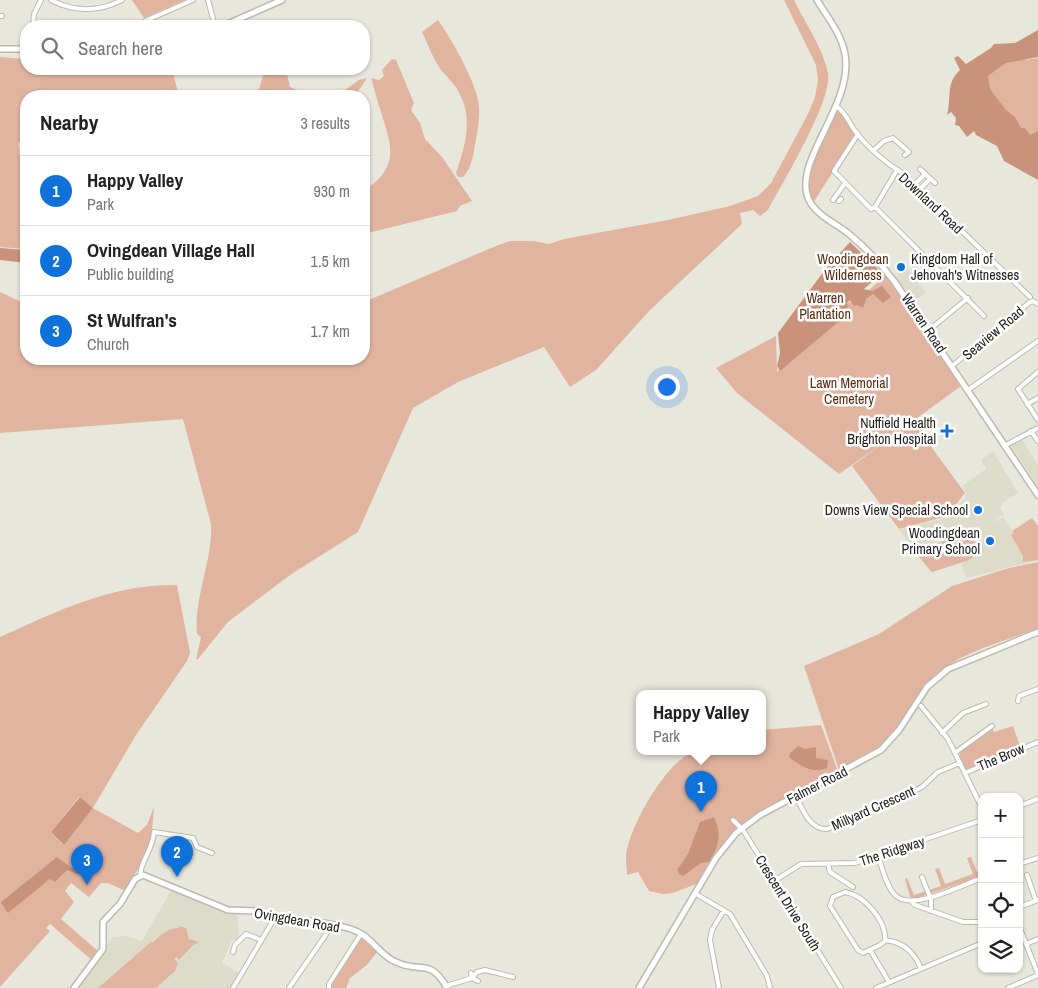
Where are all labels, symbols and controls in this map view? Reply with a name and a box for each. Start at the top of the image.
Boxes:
search box [20,20,370,75]
icon: search [38,34,66,62]
text: Search here [78,35,163,61]
text: Nearby [40,108,98,137]
text: 3 results [300,112,350,134]
text: Happy Valley [87,167,183,193]
street label: Downland Road [895,169,967,237]
text: 1 [52,180,60,202]
text: 930 m [314,180,350,202]
text: Park [87,193,114,215]
text: Ovingdean Village Hall [87,237,255,263]
text: 2 [52,250,60,272]
text: 1.5 km [311,250,350,272]
park label: Woodingdean Wilderness [817,250,889,284]
place label: Kingdom Hall of Jehovah's Witnesses [911,250,1019,284]
marker: Kingdom Hall of Jehovah's Witnesses [895,261,907,273]
text: Public building [87,263,174,285]
park label: Warren Plantation [799,289,851,323]
street label: Warren Road [898,290,950,356]
street label: Seaview Road [959,302,1027,364]
text: St Wulfran's [87,307,177,333]
text: 3 [52,320,60,342]
text: 1.7 km [311,320,350,342]
text: Church [87,333,129,355]
your location [654,374,680,400]
park label: Lawn Memorial Cemetery [810,374,888,408]
place label: Nuffield Health Brighton Hospital [847,414,936,448]
marker: Nuffield Health Brighton Hospital [940,424,954,438]
place label: Downs View Special School [825,501,968,519]
marker: Downs View Special School [972,504,984,516]
place label: Woodingdean Primary School [902,524,980,558]
marker: Woodingdean Primary School [984,535,996,547]
popup [636,690,766,755]
text: Happy Valley [653,699,749,725]
text: Park [653,725,680,747]
street label: The Brow [975,739,1028,775]
street label: Falmer Road [784,762,850,808]
pin: 1 [685,771,717,812]
street label: Millyard Crescent [829,782,917,834]
map controls [978,793,1023,973]
button: + [978,793,1023,838]
street label: The Ridgway [857,832,927,870]
pin: 2 [161,836,193,877]
button: − [978,838,1023,883]
pin: 3 [71,844,103,885]
street label: Crescent Drive South [751,852,825,954]
button: locate [978,883,1023,928]
street label: Ovingdean Road [253,904,341,936]
button: layers [978,928,1023,973]

